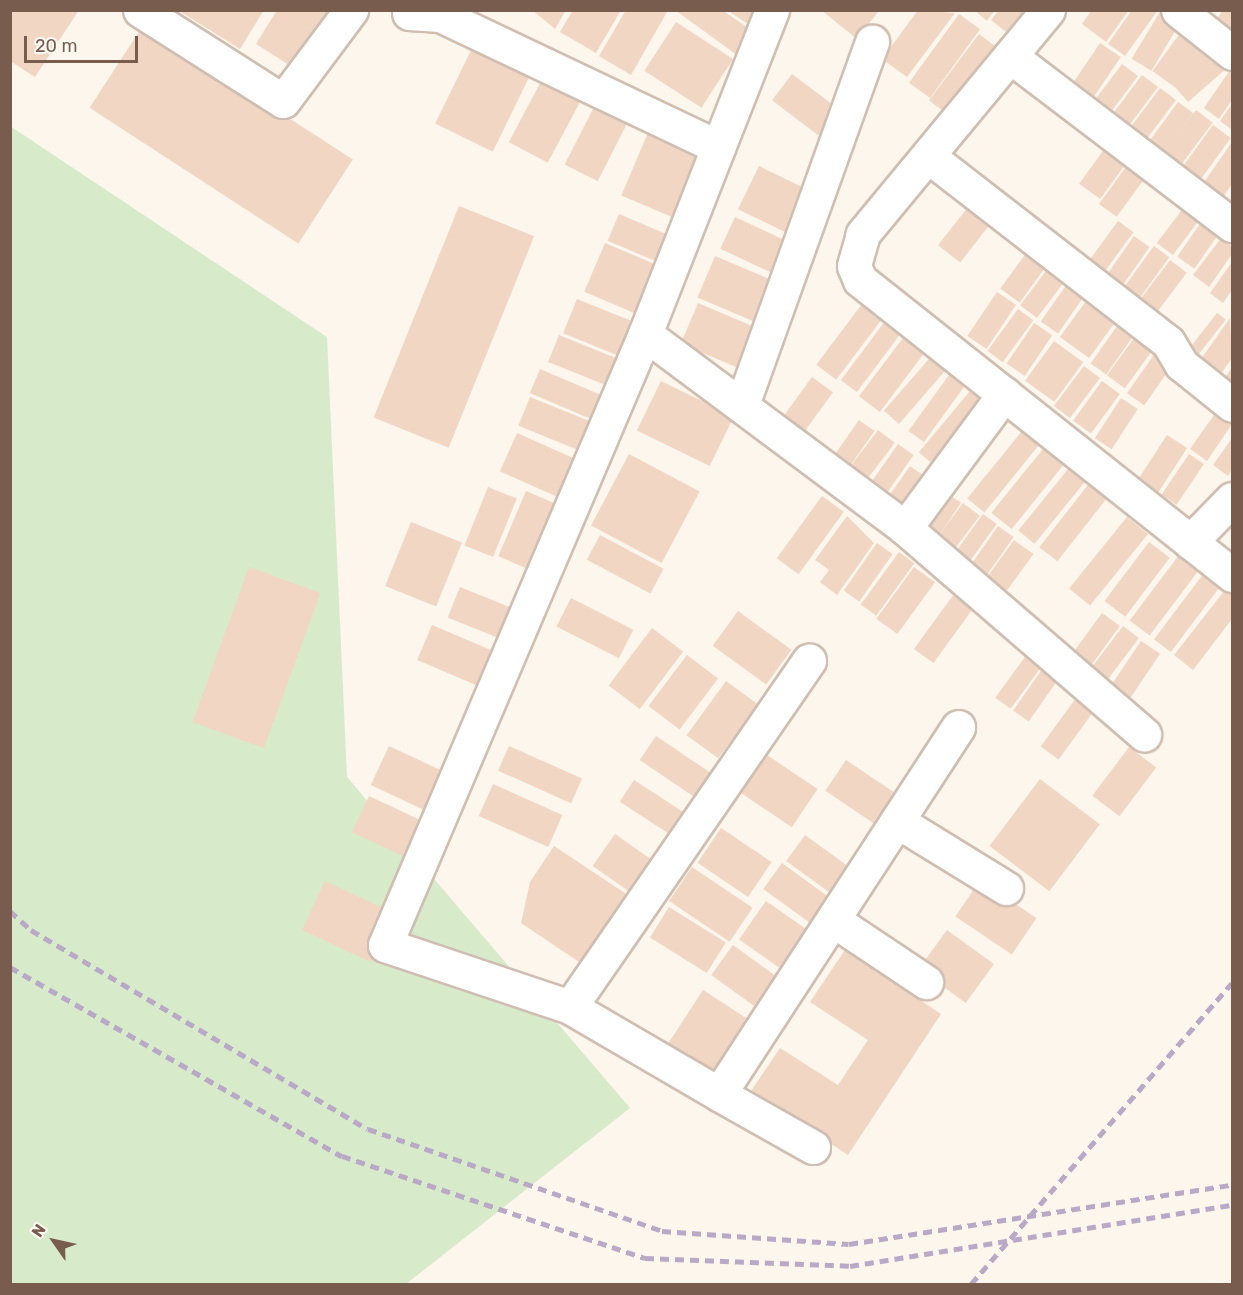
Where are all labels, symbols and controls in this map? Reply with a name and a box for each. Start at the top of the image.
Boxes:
scale bar [27,24,141,62]
text: 20 m [35,35,77,57]
north arrow [24,1211,84,1271]
text: N [28,1221,50,1241]

